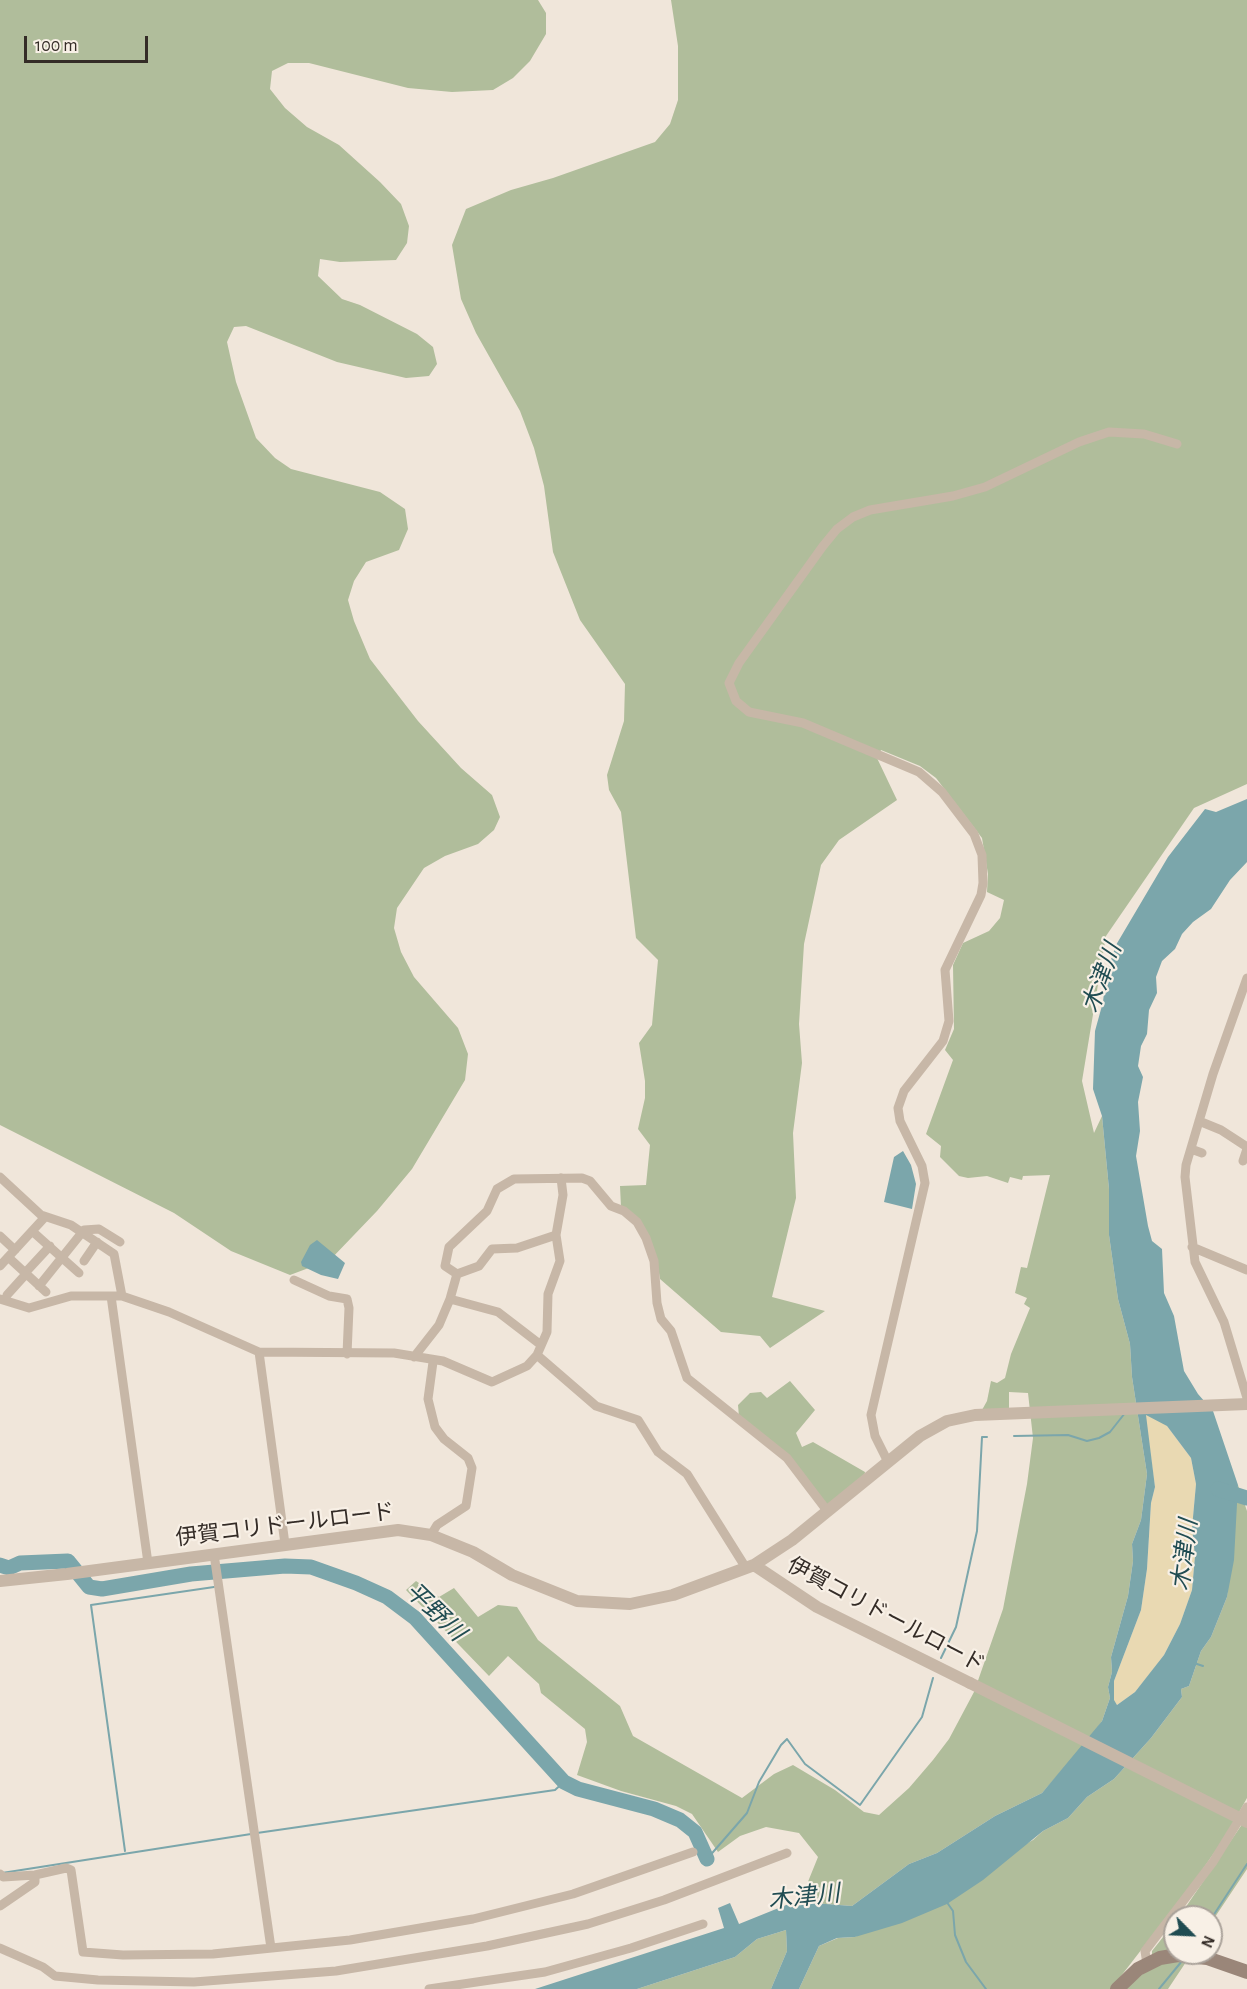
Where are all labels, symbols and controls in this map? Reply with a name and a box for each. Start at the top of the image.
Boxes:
scale bar [27,24,152,62]
text: 100 m [35,37,78,55]
water label: 木津川 [1076,939,1128,1017]
street label: 伊賀コリドールロード [174,1498,396,1552]
water label: 木津川 [1166,1518,1204,1592]
street label: 伊賀コリドールロード [783,1552,989,1678]
water label: 平野川 [399,1577,471,1647]
water label: 木津川 [767,1879,841,1915]
north arrow [1163,1905,1223,1965]
text: N [1198,1933,1217,1950]

